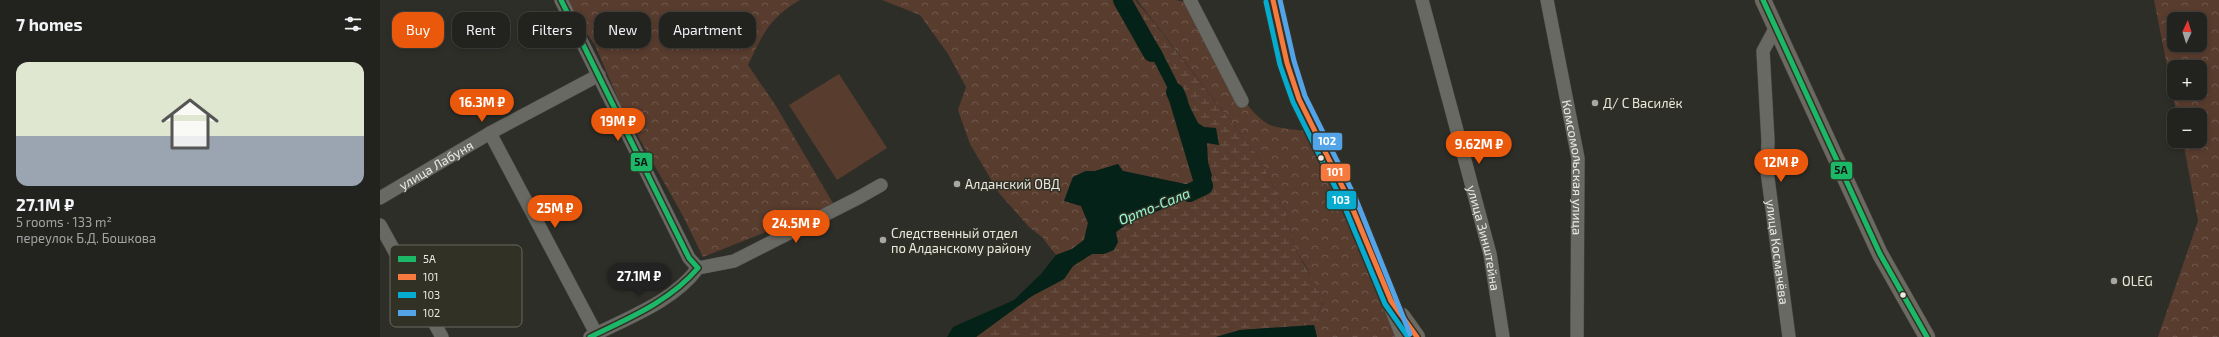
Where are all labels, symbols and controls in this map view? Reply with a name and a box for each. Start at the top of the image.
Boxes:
chip: Buy [392,12,444,48]
chip: Rent [452,12,510,48]
chip: Filters [518,12,586,48]
chip: New [594,12,651,48]
chip: Apartment [659,12,756,48]
north arrow [2167,12,2207,52]
map controls [2167,12,2207,148]
icon: filters [342,13,364,35]
text: 7 homes [16,14,83,34]
button: + [2167,60,2207,100]
icon: home [154,88,226,160]
pin: 16.3M ₽ [445,89,519,123]
text: 16.3M ₽ [459,94,505,110]
place label: Д/ С Василёк [1603,95,1683,111]
street label: Комсомольская улица [1559,98,1587,235]
marker: Д/ С Василёк [1590,98,1600,108]
pin: 19M ₽ [590,108,646,142]
button: − [2167,108,2207,148]
text: 19M ₽ [600,113,636,129]
pin: 9.62M ₽ [1442,131,1516,165]
line badge: 102 [1312,132,1343,151]
text: 102 [1318,134,1336,147]
text: 9.62M ₽ [1455,136,1503,152]
street label: улица Лабуня [396,137,476,193]
pin: 12M ₽ [1753,149,1809,183]
line badge: 5А [630,152,653,172]
unlabelled marker [1316,153,1326,163]
text: 12M ₽ [1763,154,1799,170]
text: 5А [634,155,648,168]
line badge: 5А [1830,161,1853,180]
line badge: 101 [1320,163,1351,182]
text: 5А [1834,163,1848,176]
text: 101 [1327,165,1343,178]
place label: Алданский ОВД [965,176,1060,192]
marker: Алданский ОВД [952,179,962,189]
street label: улица Зинштейна [1464,183,1504,292]
water label: Орто-Сала [1116,184,1192,228]
line badge: 103 [1326,190,1357,210]
text: 103 [1332,193,1350,206]
text: 27.1M ₽ [16,194,74,214]
pin: 25M ₽ [527,195,583,229]
street label: улица Космачёва [1763,198,1793,305]
text: 25M ₽ [536,200,574,216]
pin: 24.5M ₽ [759,210,833,244]
text: 5 rooms · 133 m² [16,214,112,230]
text: 24.5M ₽ [772,215,820,231]
place label: Следственный отдел по Алданскому району [891,225,1031,256]
text: переулок Б.Д. Бошкова [16,230,156,246]
marker: Следственный отдел по Алданскому району [878,235,888,245]
legend [390,245,522,327]
text: 5А [423,252,436,265]
pin: 27.1M ₽ [602,263,676,297]
text: 27.1M ₽ [617,268,661,284]
text: 101 [423,270,438,283]
place label: OLEG [2122,273,2153,289]
marker: OLEG [2109,276,2119,286]
text: 103 [423,288,440,301]
unlabelled marker [1898,290,1908,300]
text: 102 [423,306,440,319]

